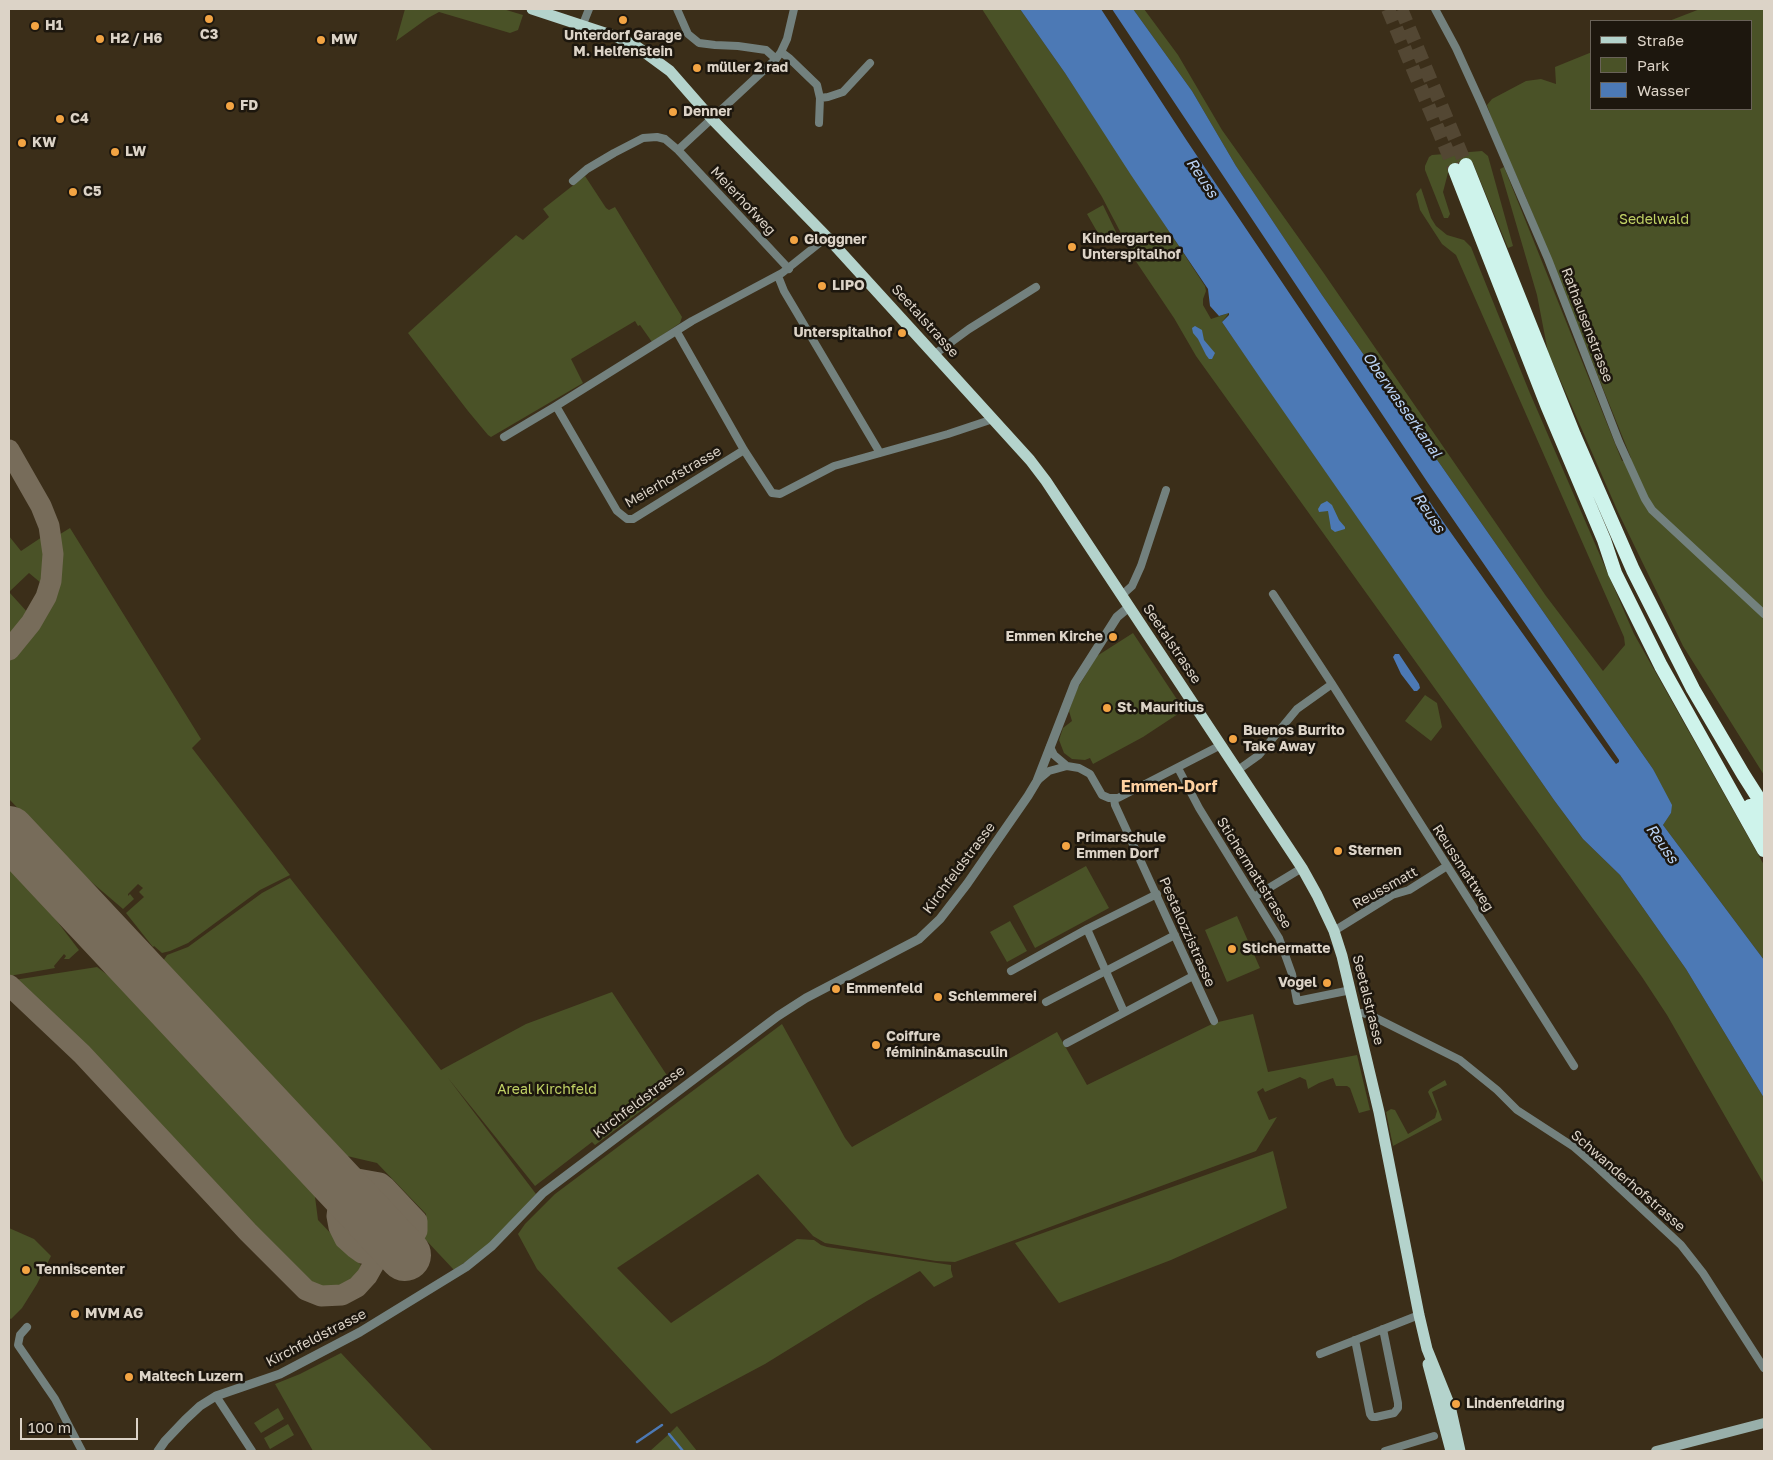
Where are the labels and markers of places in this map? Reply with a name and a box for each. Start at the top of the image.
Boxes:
marker: C3 [203,13,215,25]
marker: Unterdorf Garage M. Helfenstein [617,14,629,26]
place label: H1 [45,18,63,34]
marker: H1 [29,20,41,32]
place label: C3 [200,27,218,43]
place label: Unterdorf Garage M. Helfenstein [564,28,682,60]
place label: H2 / H6 [110,31,162,47]
place label: MW [331,32,357,48]
marker: H2 / H6 [94,33,106,45]
marker: MW [315,34,327,46]
place label: müller 2 rad [707,60,788,76]
marker: müller 2 rad [691,62,703,74]
place label: FD [240,98,258,114]
marker: FD [224,100,236,112]
place label: Denner [683,104,732,120]
marker: Denner [667,106,679,118]
place label: C4 [70,111,89,127]
marker: C4 [54,113,66,125]
place label: KW [32,135,56,151]
marker: KW [16,137,28,149]
place label: LW [125,144,146,160]
marker: LW [109,146,121,158]
place label: C5 [83,184,101,200]
marker: C5 [67,186,79,198]
place label: Kindergarten Unterspitalhof [1082,231,1181,264]
place label: Gloggner [804,232,867,248]
marker: Gloggner [788,234,800,246]
marker: Kindergarten Unterspitalhof [1066,241,1078,253]
place label: LIPO [832,278,865,294]
marker: LIPO [816,280,828,292]
place label: Unterspitalhof [793,325,892,341]
marker: Unterspitalhof [896,327,908,339]
place label: Emmen Kirche [1006,629,1103,645]
marker: Emmen Kirche [1107,631,1119,643]
place label: St. Mauritius [1117,700,1204,716]
marker: St. Mauritius [1101,702,1113,714]
place label: Buenos Burrito Take Away [1243,723,1345,756]
marker: Buenos Burrito Take Away [1227,733,1239,745]
place label: Primarschule Emmen Dorf [1076,830,1166,862]
marker: Primarschule Emmen Dorf [1060,840,1072,852]
place label: Sternen [1348,843,1402,859]
marker: Sternen [1332,845,1344,857]
place label: Stichermatte [1242,941,1331,957]
marker: Stichermatte [1226,943,1238,955]
place label: Vogel [1278,975,1317,991]
marker: Vogel [1321,977,1333,989]
place label: Emmenfeld [846,981,922,997]
marker: Emmenfeld [830,983,842,995]
place label: Schlemmerei [948,989,1037,1005]
marker: Schlemmerei [932,991,944,1003]
place label: Coiffure féminin&masculin [886,1029,1008,1062]
marker: Coiffure féminin&masculin [870,1039,882,1051]
place label: Tenniscenter [36,1262,125,1278]
marker: Tenniscenter [20,1264,32,1276]
place label: MVM AG [85,1306,143,1322]
marker: MVM AG [69,1308,81,1320]
place label: Maltech Luzern [139,1369,243,1385]
marker: Maltech Luzern [123,1371,135,1383]
place label: Lindenfeldring [1466,1396,1565,1412]
marker: Lindenfeldring [1450,1398,1462,1410]

